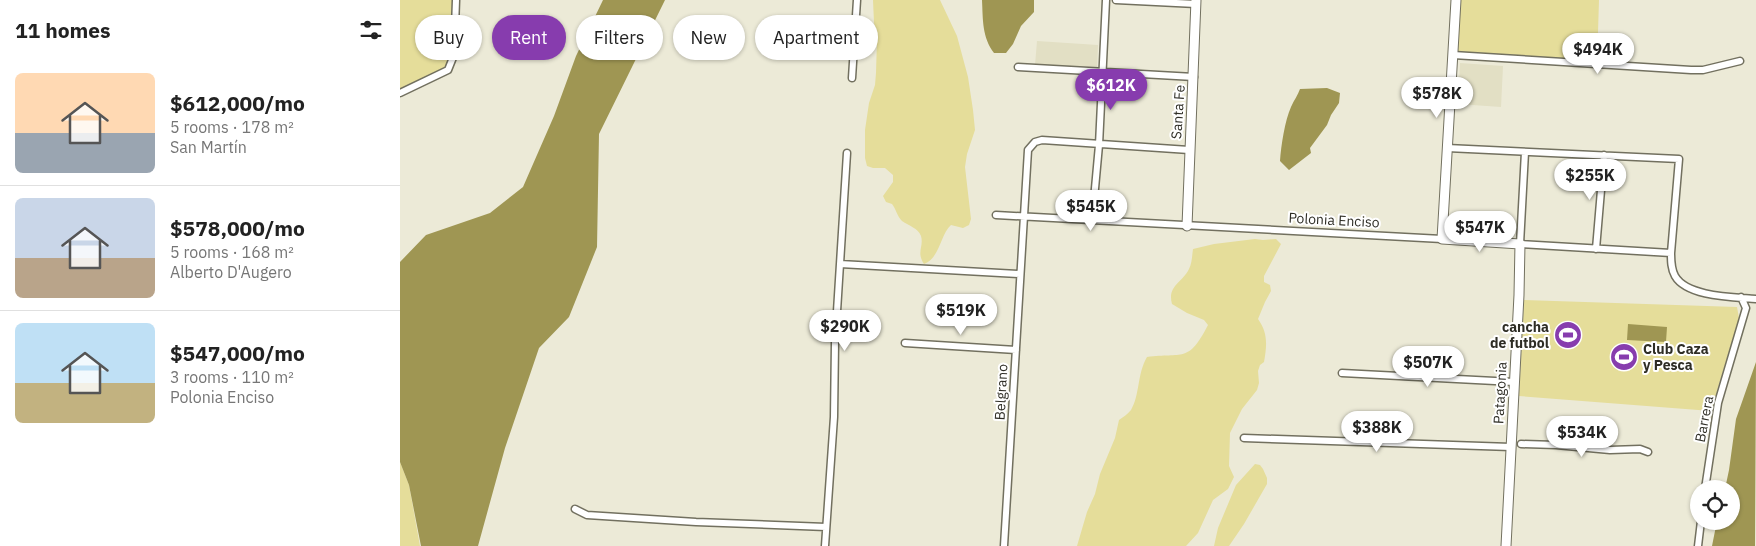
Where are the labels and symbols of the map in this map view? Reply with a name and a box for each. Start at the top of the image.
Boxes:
pin: $494K [1563,32,1633,75]
pin: $612K [1076,68,1146,111]
pin: $578K [1402,76,1472,119]
street label: Santa Fe [1167,84,1189,140]
pin: $255K [1555,158,1625,201]
pin: $545K [1056,190,1126,232]
street label: Polonia Enciso [1288,209,1380,231]
pin: $547K [1445,210,1515,253]
pin: $519K [926,294,996,336]
pin: $290K [810,310,880,352]
place label: cancha de futbol [1490,318,1549,352]
sports icon: cancha de futbol [1553,320,1583,350]
place label: Club Caza y Pesca [1643,340,1709,374]
sports icon: Club Caza y Pesca [1609,342,1639,372]
pin: $507K [1393,346,1463,388]
street label: Patagonia [1489,361,1511,425]
street label: Belgrano [991,363,1011,421]
street label: Barrera [1691,394,1717,444]
pin: $388K [1342,410,1412,453]
pin: $534K [1547,416,1617,458]

